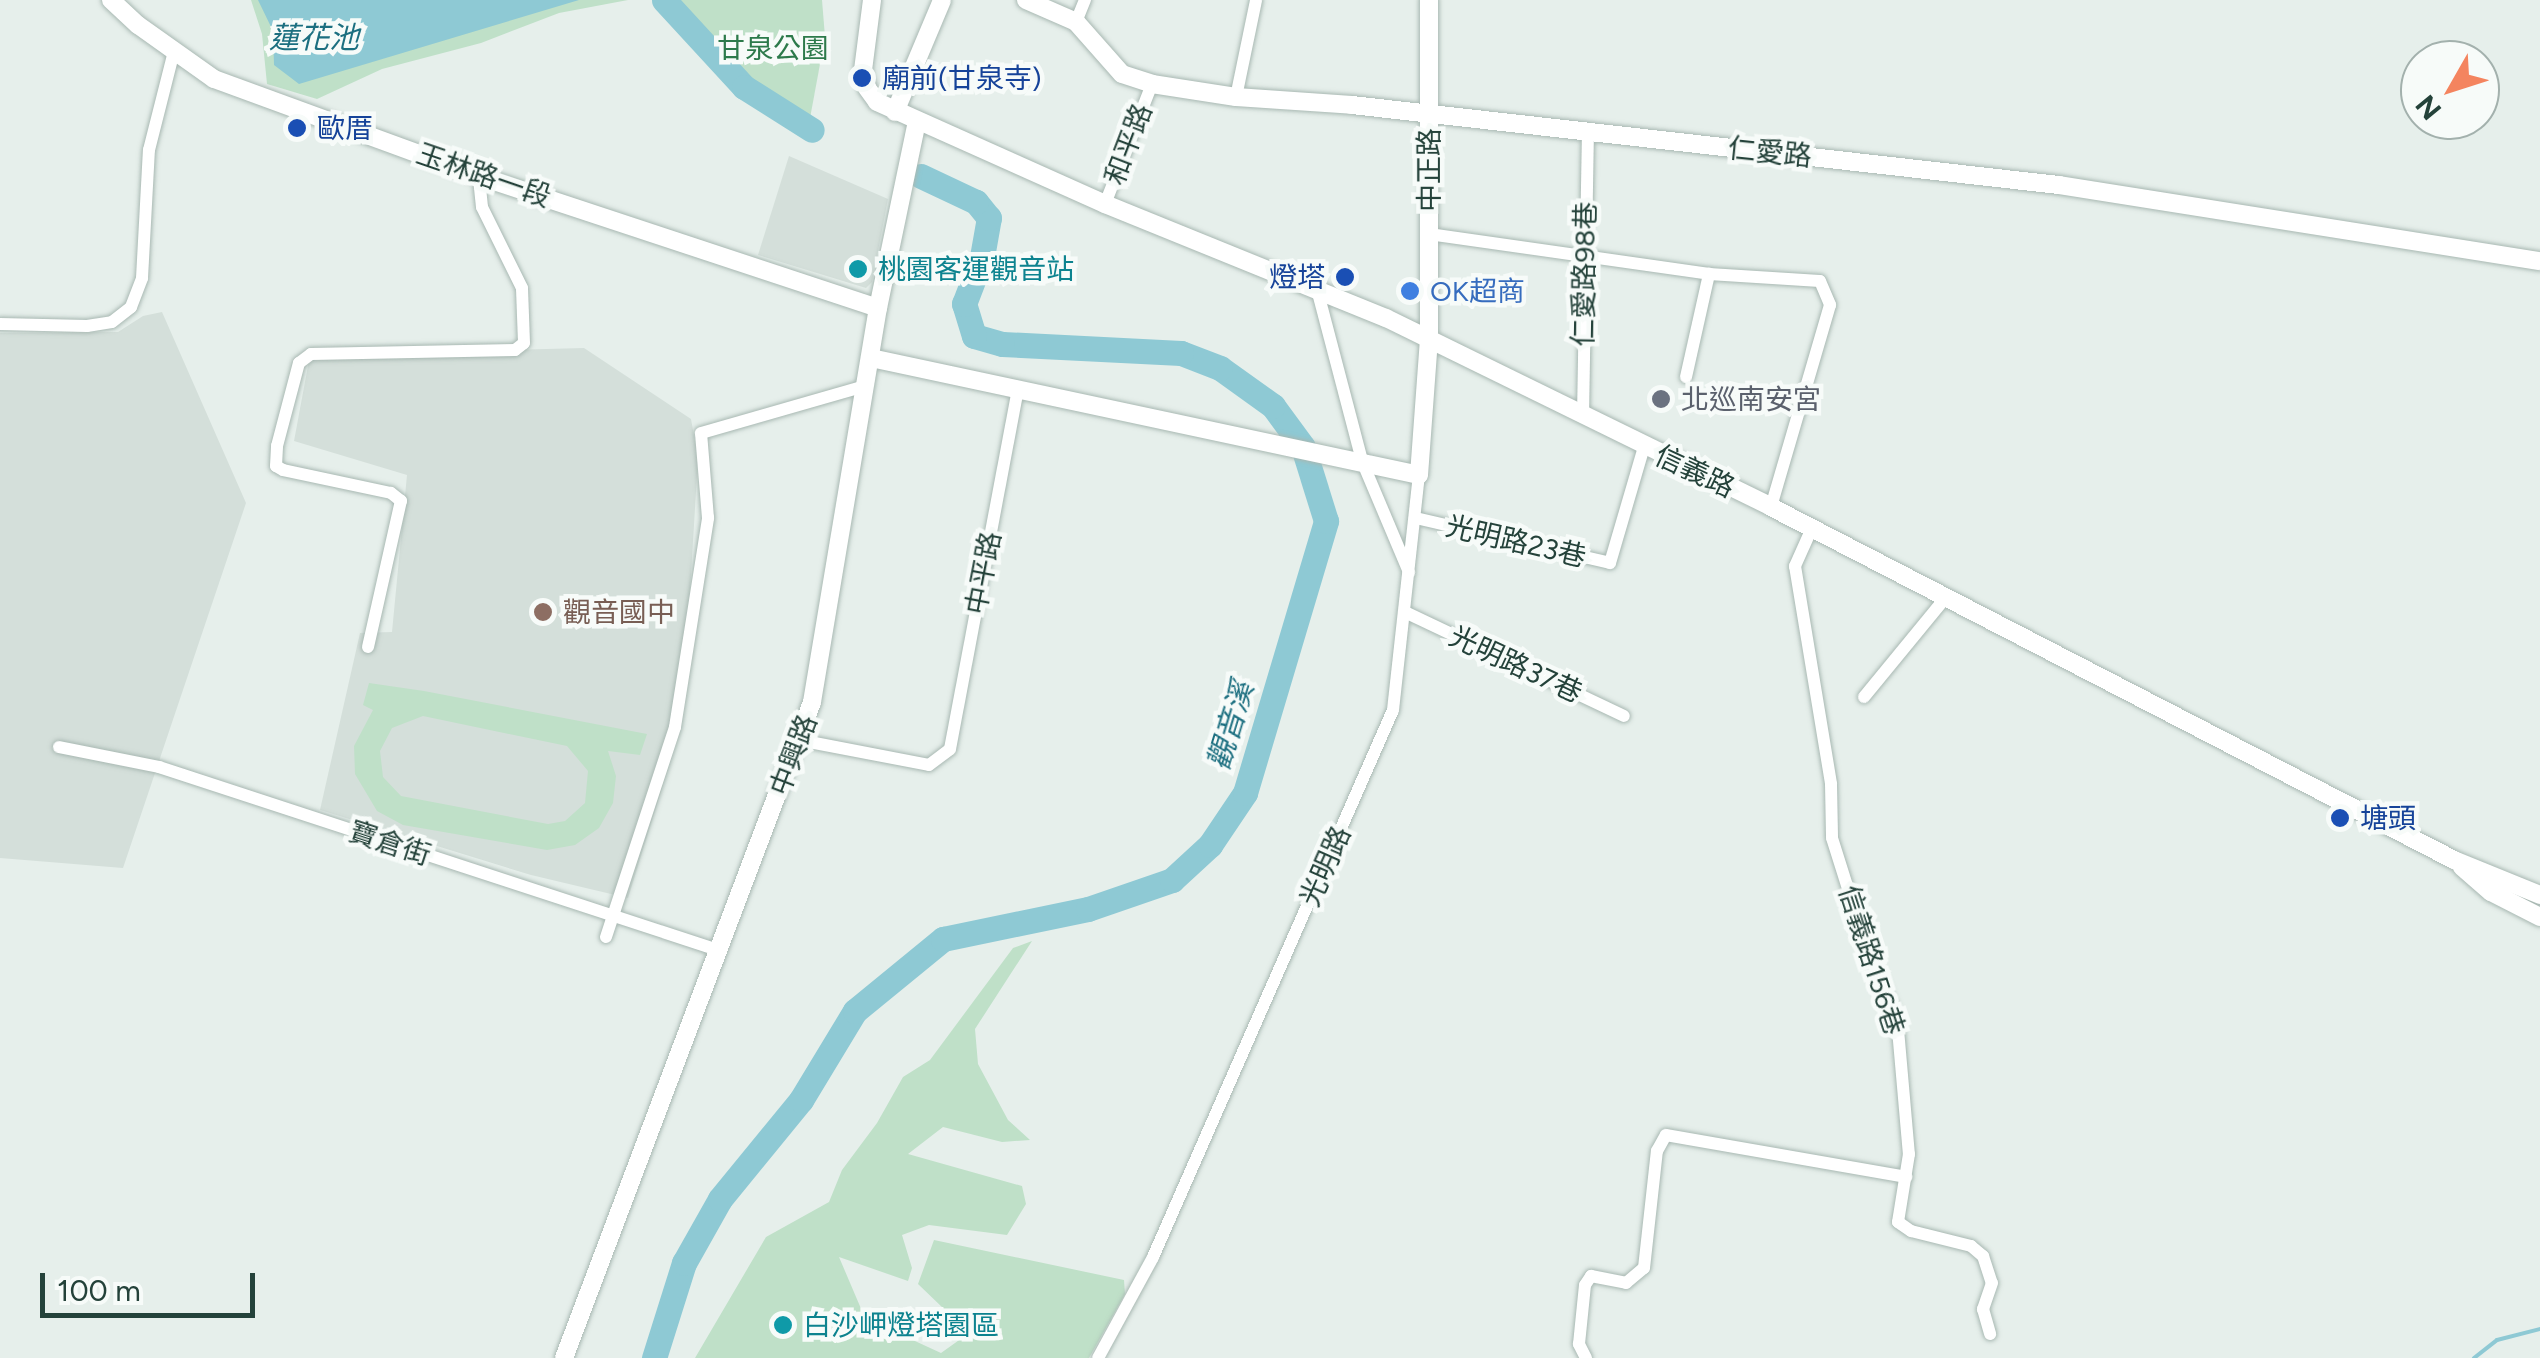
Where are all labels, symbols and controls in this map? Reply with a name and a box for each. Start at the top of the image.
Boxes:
water label: 蓮花池 [269,20,359,56]
park label: 甘泉公園 [717,31,829,65]
north arrow [2400,40,2500,140]
place label: 廟前(甘泉寺) [882,61,1042,95]
marker: 廟前(甘泉寺) [851,67,873,89]
text: N [2408,89,2448,127]
street label: 和平路 [1097,99,1159,189]
place label: 歐厝 [317,111,373,145]
marker: 歐厝 [286,117,308,139]
street label: 中正路 [1412,128,1446,212]
street label: 仁愛路 [1726,131,1814,173]
street label: 玉林路一段 [412,136,556,214]
street label: 仁愛路98巷 [1566,201,1602,347]
place label: 桃園客運觀音站 [878,252,1074,286]
marker: 桃園客運觀音站 [847,258,869,280]
place label: 燈塔 [1269,260,1325,294]
marker: 燈塔 [1334,266,1356,288]
place label: OK超商 [1430,274,1525,308]
marker: OK超商 [1399,280,1421,302]
place label: 北巡南安宮 [1681,382,1821,416]
marker: 北巡南安宮 [1650,388,1672,410]
street label: 信義路 [1650,438,1740,504]
street label: 光明路23巷 [1443,509,1589,573]
street label: 中平路 [958,529,1008,617]
place label: 觀音國中 [563,595,675,629]
marker: 觀音國中 [532,601,554,623]
street label: 光明路37巷 [1444,619,1588,709]
water label: 觀音溪 [1201,678,1261,774]
street label: 中興路 [762,710,824,800]
place label: 塘頭 [2360,801,2416,835]
marker: 塘頭 [2329,807,2351,829]
street label: 寶倉街 [345,814,435,872]
street label: 光明路 [1293,821,1357,911]
street label: 信義路156巷 [1832,881,1912,1039]
scale bar [45,1253,260,1315]
text: 100 m [57,1272,141,1309]
place label: 白沙岬燈塔園區 [803,1308,999,1342]
marker: 白沙岬燈塔園區 [772,1314,794,1336]

